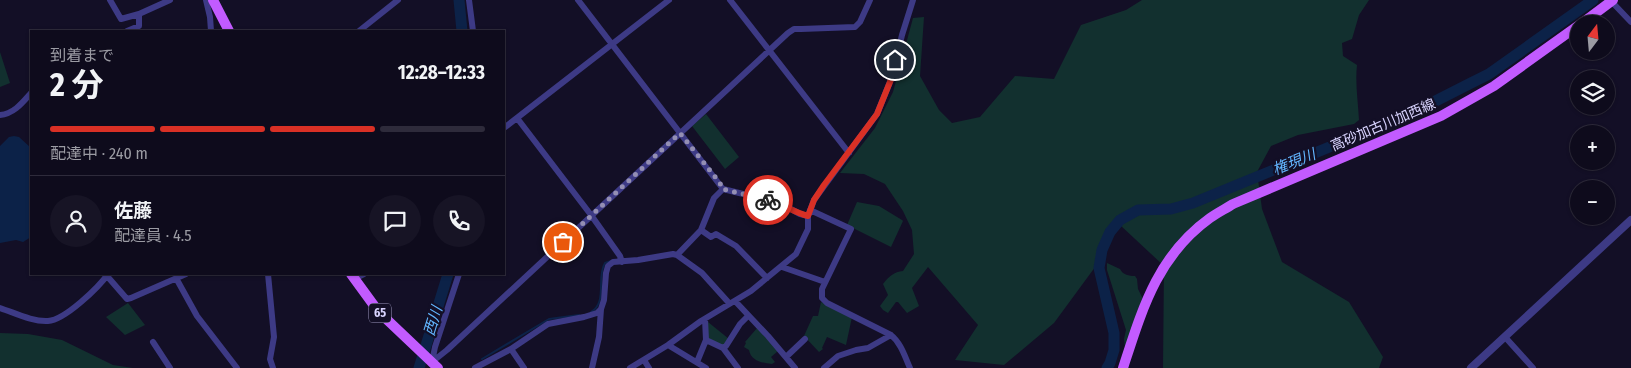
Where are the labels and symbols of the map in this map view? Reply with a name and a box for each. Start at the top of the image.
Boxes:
north arrow [1570,15,1615,60]
pin [874,39,916,81]
street label: 高砂加古川加西線 [1328,95,1438,155]
water label: 権現川 [1270,144,1320,179]
courier [743,175,793,225]
pin [542,221,584,263]
water label: 西川 [420,302,447,338]
road number: 65 [369,304,391,322]

